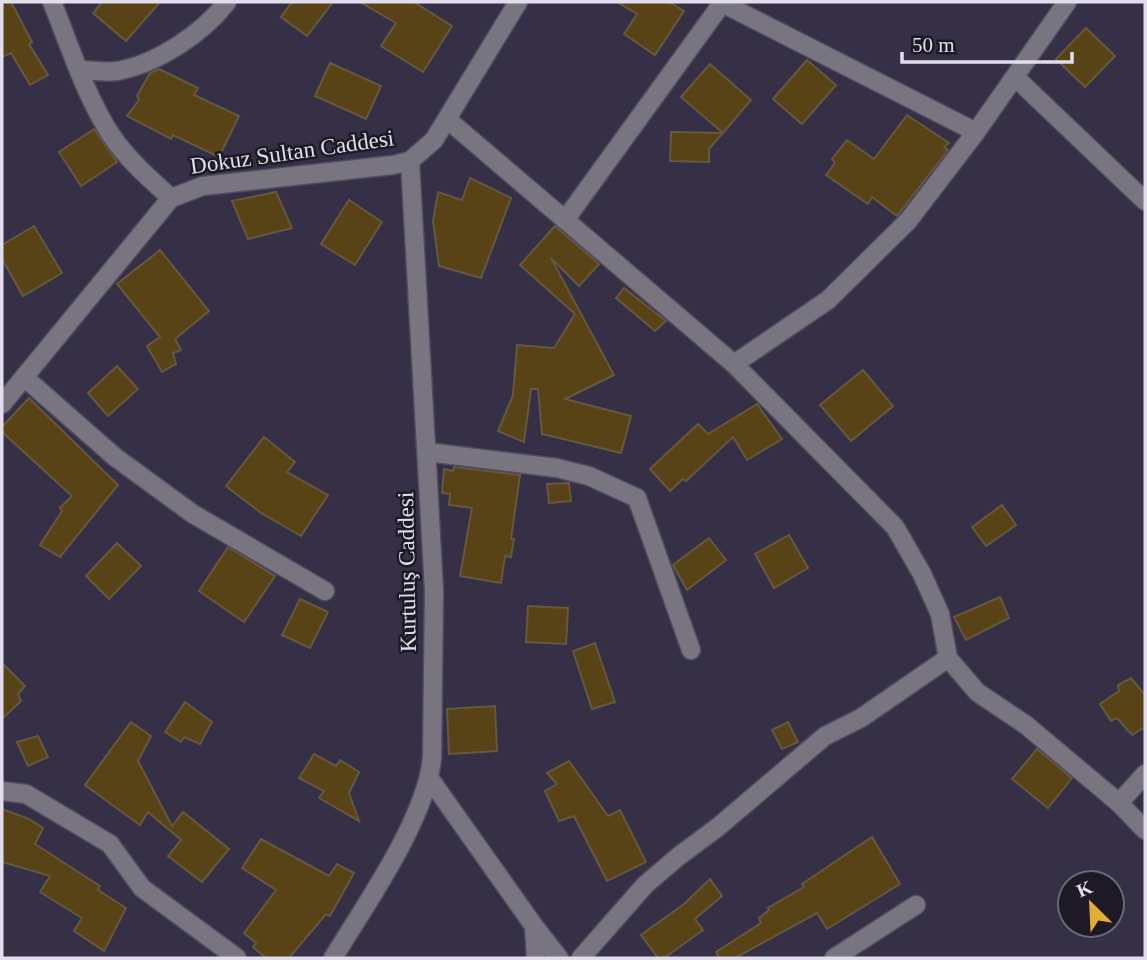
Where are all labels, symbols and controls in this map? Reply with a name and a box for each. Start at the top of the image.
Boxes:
scale bar [902,21,1072,65]
text: 50 m [912,33,955,57]
street label: Dokuz Sultan Caddesi [188,125,396,179]
street label: Kurtuluş Caddesi [393,492,421,652]
north arrow [1056,869,1126,939]
text: K [1073,876,1096,902]

